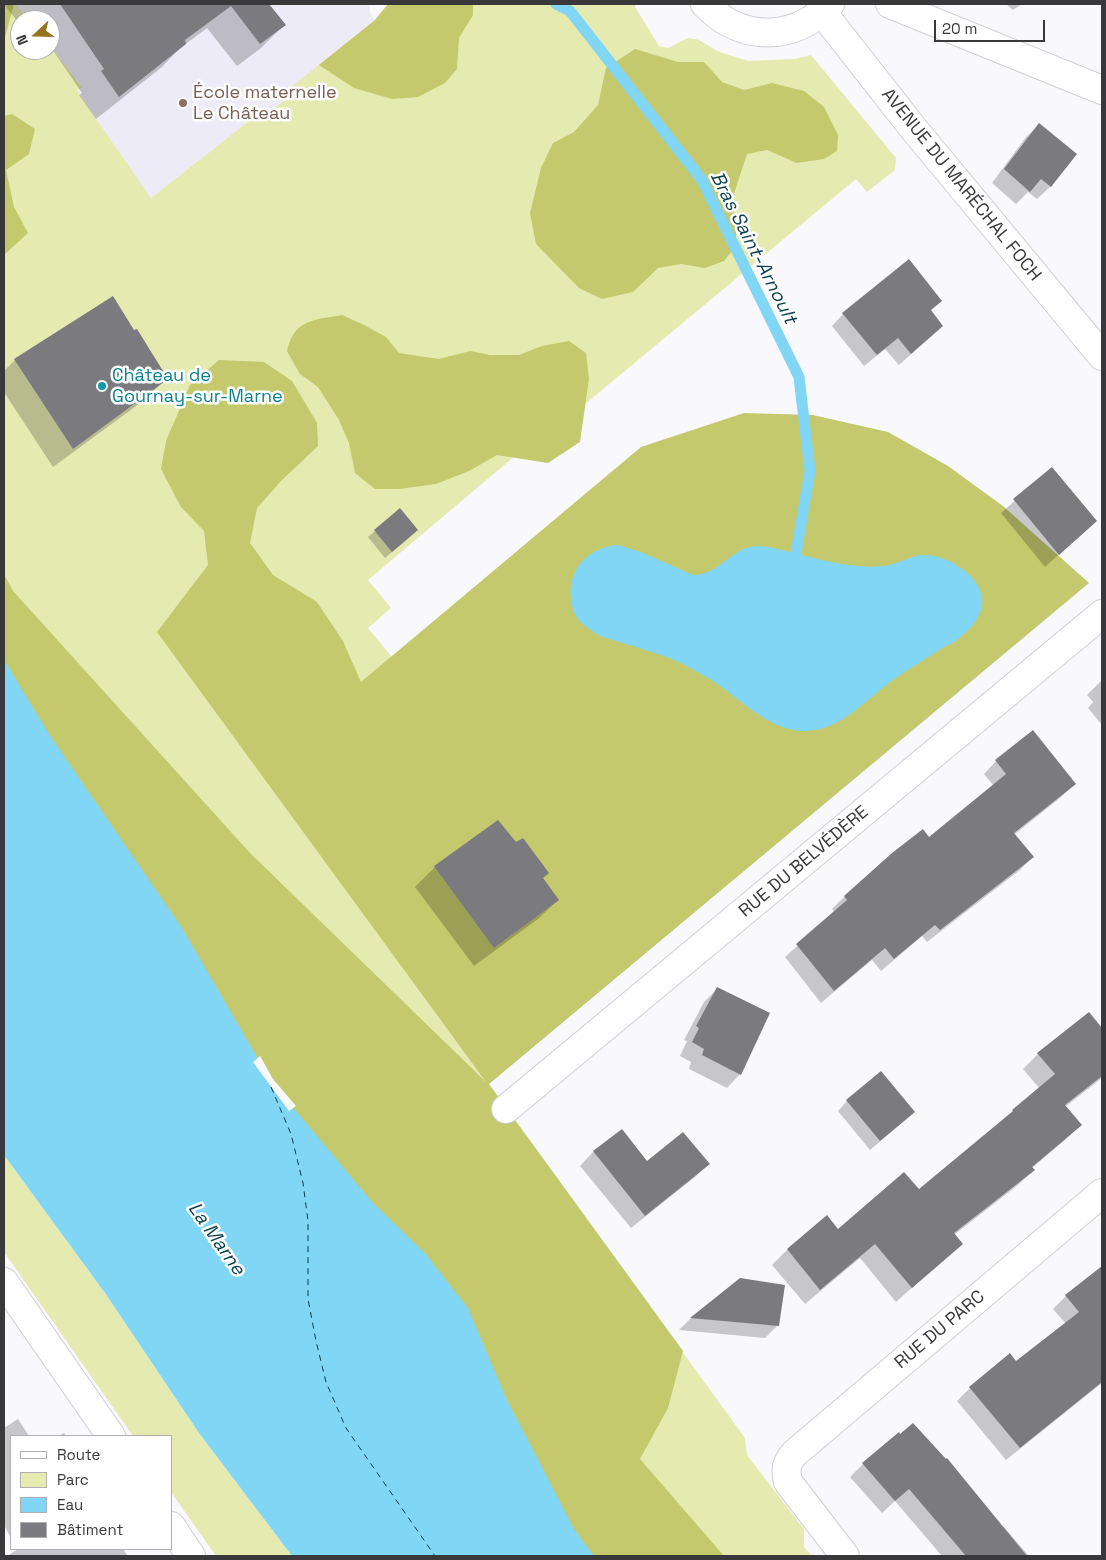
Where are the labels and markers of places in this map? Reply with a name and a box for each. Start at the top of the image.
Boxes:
place label: École maternelle Le Château [193,82,337,125]
marker: École maternelle Le Château [177,97,189,109]
place label: Château de Gournay-sur-Marne [112,365,283,408]
marker: Château de Gournay-sur-Marne [96,380,108,392]

